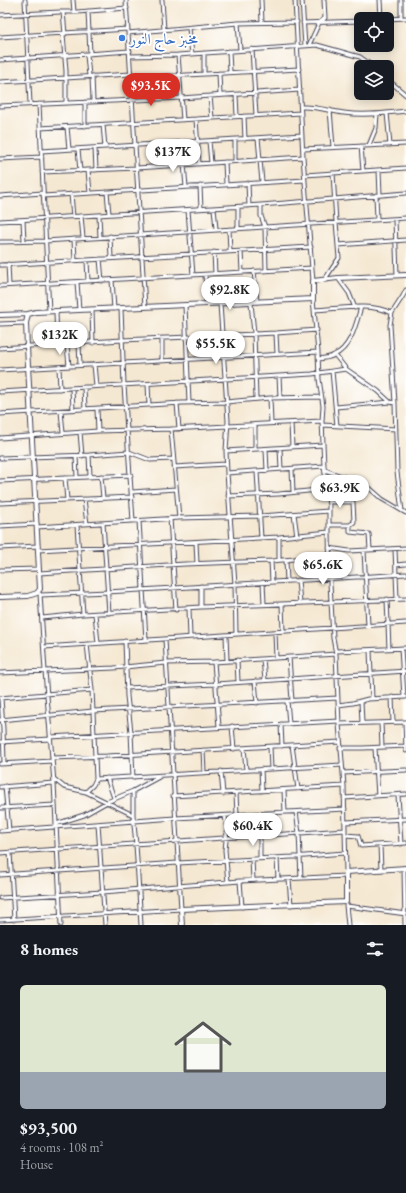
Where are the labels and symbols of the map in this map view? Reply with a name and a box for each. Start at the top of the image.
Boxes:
place label: مخبز حاج النور [128,29,198,52]
marker: مخبز حاج النور [117,33,127,43]
pin: $93.5K [118,73,184,107]
pin: $137K [145,139,201,173]
pin: $92.8K [197,277,263,311]
pin: $132K [32,322,88,356]
pin: $55.5K [183,331,249,365]
pin: $63.9K [307,475,373,509]
pin: $65.6K [290,552,356,586]
pin: $60.4K [220,813,286,847]

